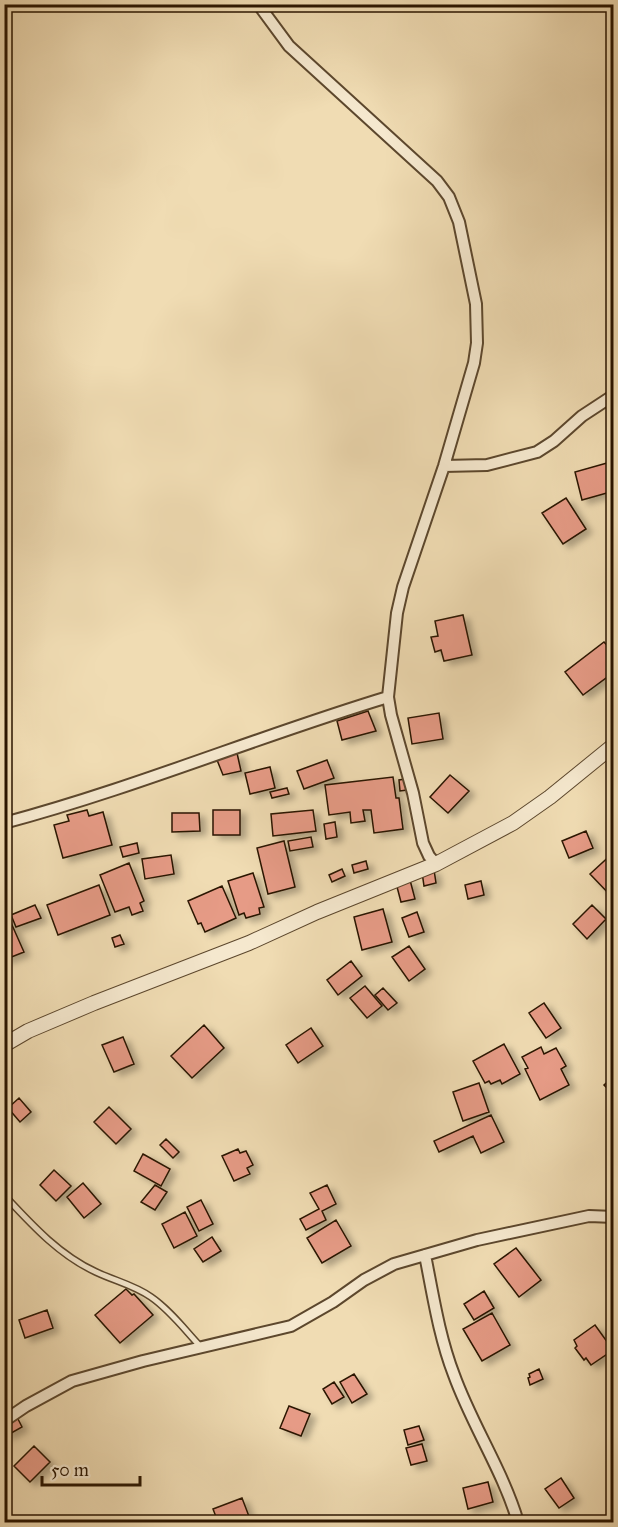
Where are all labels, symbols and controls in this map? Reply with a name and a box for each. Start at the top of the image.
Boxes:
scale bar [42,1449,140,1487]
text: 50 m [51,1459,89,1481]

